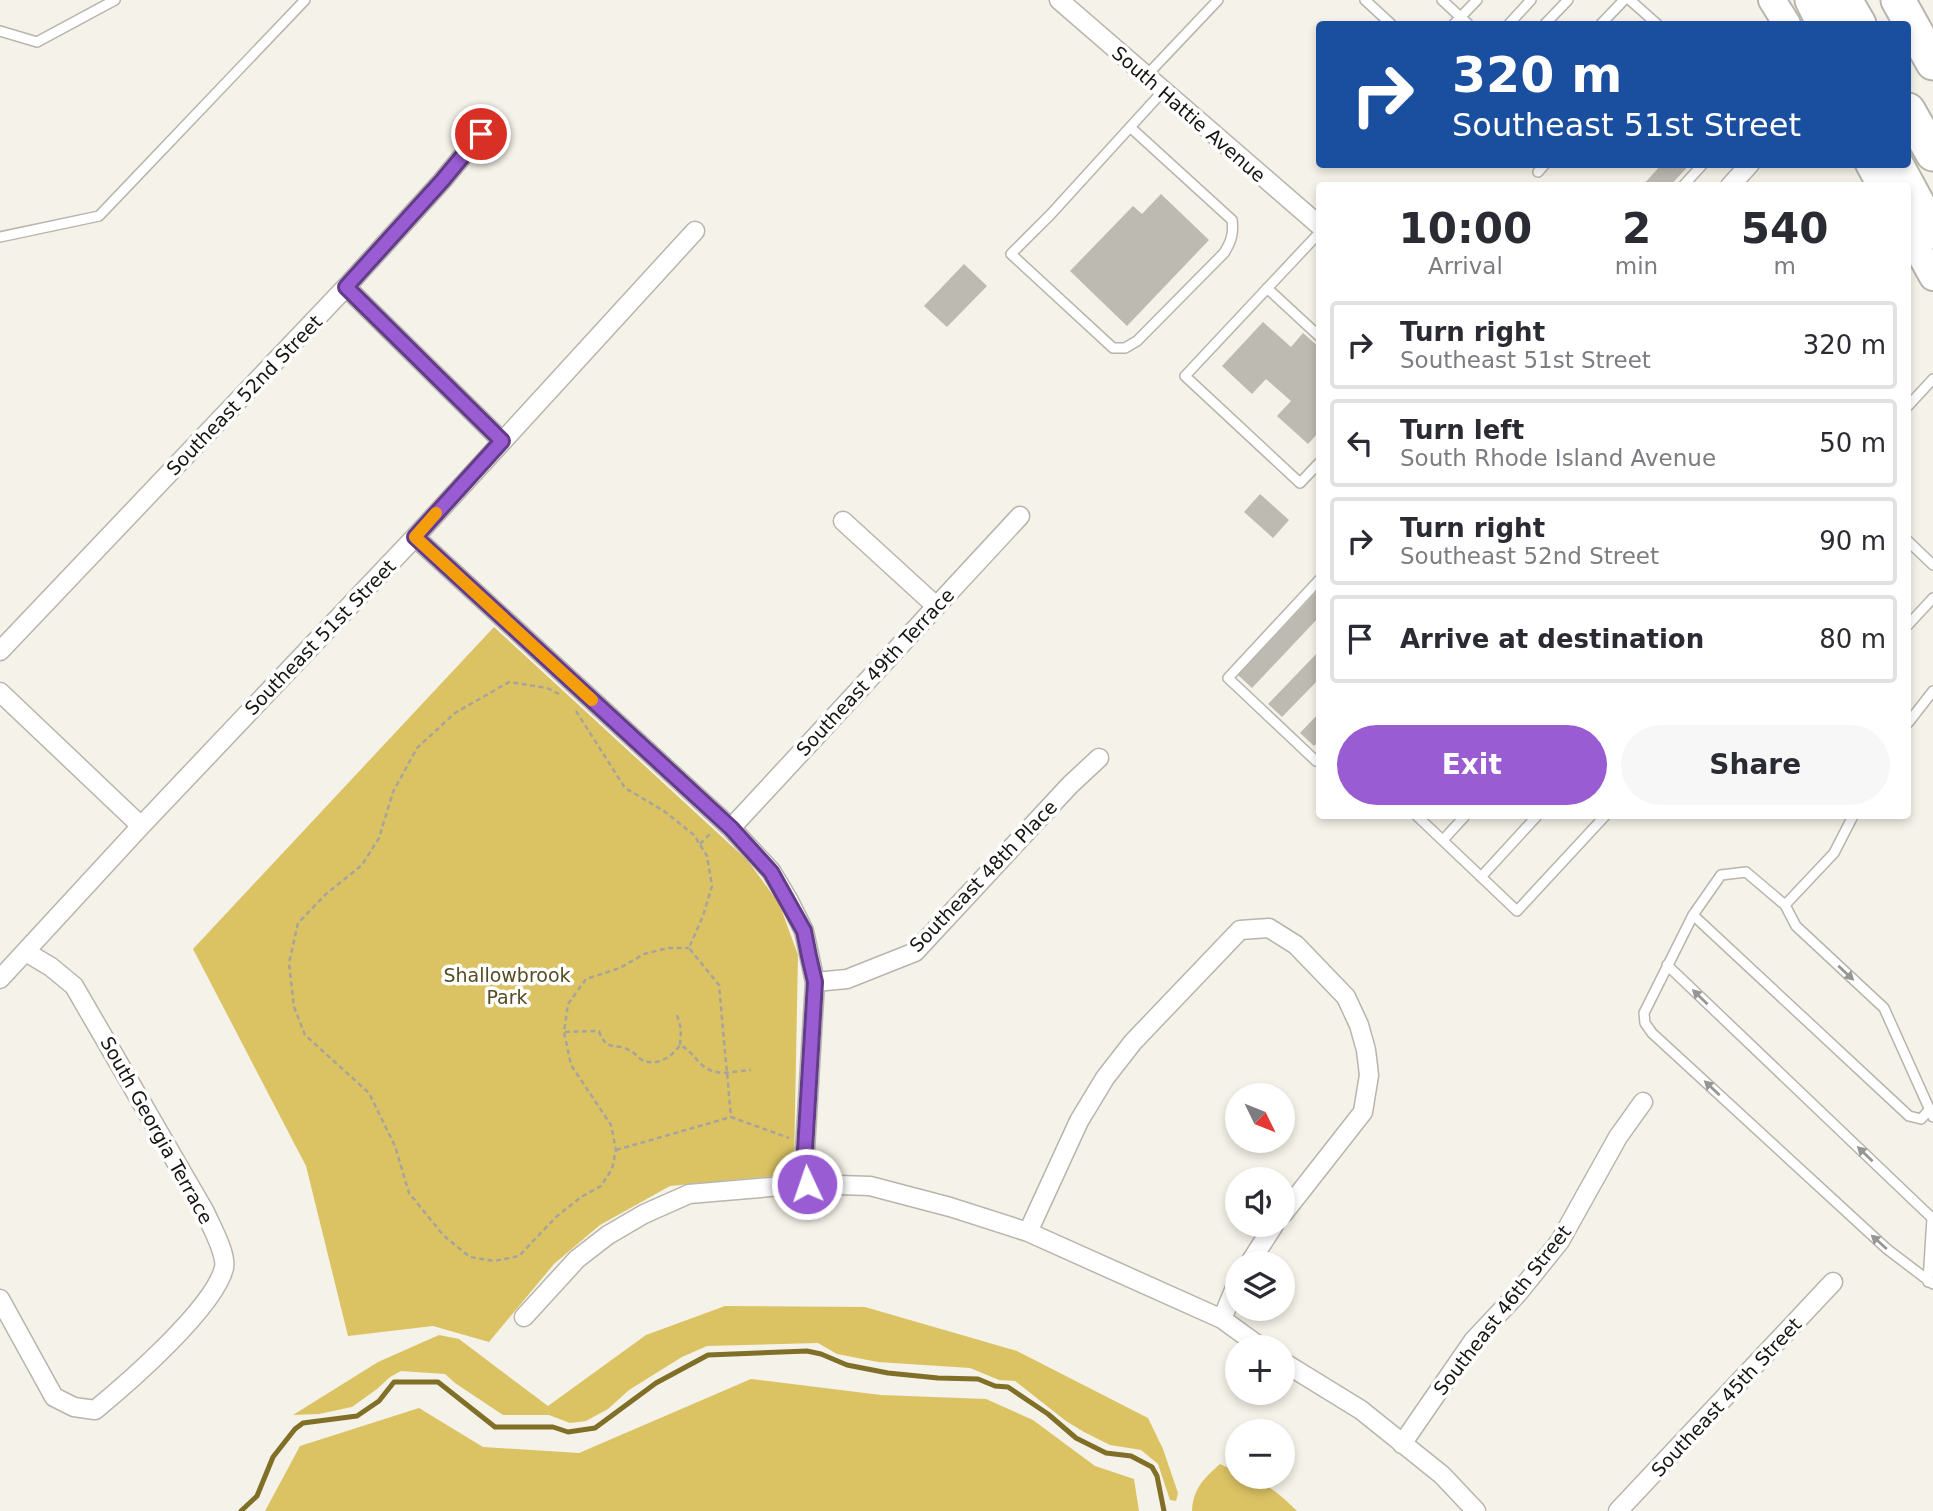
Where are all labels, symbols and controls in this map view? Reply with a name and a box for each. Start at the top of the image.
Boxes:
street label: South Hattie Avenue [1108,42,1270,186]
text: 320 m [1452,47,1622,104]
icon: right [1337,49,1428,140]
pin [451,104,511,164]
text: Southeast 51st Street [1452,106,1801,144]
icon: arrive [462,115,500,153]
text: 10:00 [1399,204,1532,253]
text: 2 [1622,204,1651,253]
text: 540 [1741,204,1828,253]
text: Arrival [1428,253,1503,279]
text: min [1615,253,1658,279]
text: m [1773,253,1796,279]
street label: Southeast 52nd Street [162,310,326,480]
text: Turn right [1400,317,1545,347]
icon: right [1341,326,1379,364]
text: 320 m [1803,330,1886,360]
text: Southeast 51st Street [1400,347,1651,373]
text: Turn left [1400,415,1524,445]
icon: left [1341,424,1379,462]
text: 50 m [1819,428,1886,458]
text: South Rhode Island Avenue [1400,445,1716,471]
text: Turn right [1400,513,1545,543]
icon: right [1341,522,1379,560]
text: 90 m [1819,526,1886,556]
text: Southeast 52nd Street [1400,543,1659,569]
street label: Southeast 51st Street [240,555,400,719]
street label: Southeast 49th Terrace [792,584,958,760]
icon: arrive [1341,620,1379,658]
text: Arrive at destination [1400,624,1704,654]
text: 80 m [1819,624,1886,654]
button: Exit [1337,725,1607,805]
button: Share [1621,725,1890,805]
street label: Southeast 48th Place [905,796,1061,956]
park label: Shallowbrook Park [443,964,571,1008]
one-way arrow [1837,965,1855,981]
one-way arrow [1692,990,1709,1006]
street label: South Georgia Terrace [96,1032,218,1228]
one-way arrow [1703,1080,1721,1096]
north arrow [1225,1083,1295,1153]
map controls [1225,1083,1295,1489]
position arrow [770,1147,844,1221]
one-way arrow [1857,1147,1874,1163]
button: sound [1225,1167,1295,1237]
street label: Southeast 46th Street [1429,1221,1575,1399]
one-way arrow [1871,1235,1888,1251]
button: layers [1225,1251,1295,1321]
street label: Southeast 45th Street [1647,1313,1805,1481]
button: + [1225,1335,1295,1405]
button: − [1225,1419,1295,1489]

